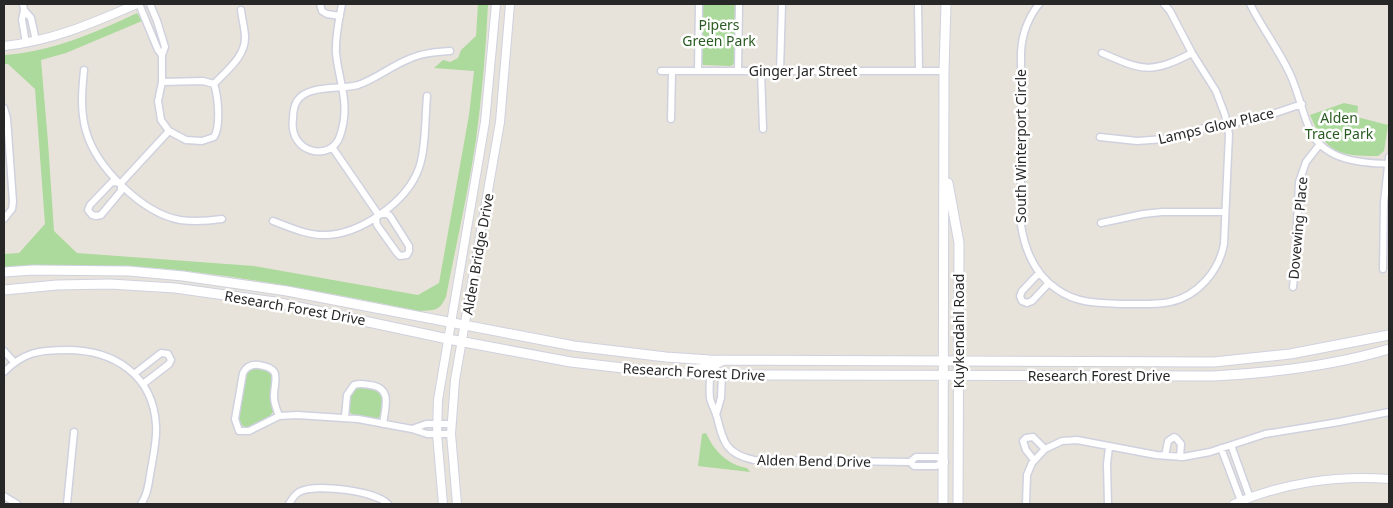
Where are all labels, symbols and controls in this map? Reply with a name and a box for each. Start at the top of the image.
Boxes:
park label: Pipers Green Park [682,15,756,50]
street label: Ginger Jar Street [749,61,857,80]
street label: South Winterport Circle [1011,69,1030,223]
street label: Lamps Glow Place [1156,103,1276,148]
park label: Alden Trace Park [1305,108,1374,143]
street label: Dovewing Place [1284,176,1311,280]
street label: Alden Bridge Drive [457,191,498,316]
street label: Kuykendahl Road [949,274,968,388]
street label: Research Forest Drive [223,286,367,329]
street label: Research Forest Drive [622,358,766,385]
street label: Research Forest Drive [1028,366,1170,385]
street label: Alden Bend Drive [757,450,871,471]

